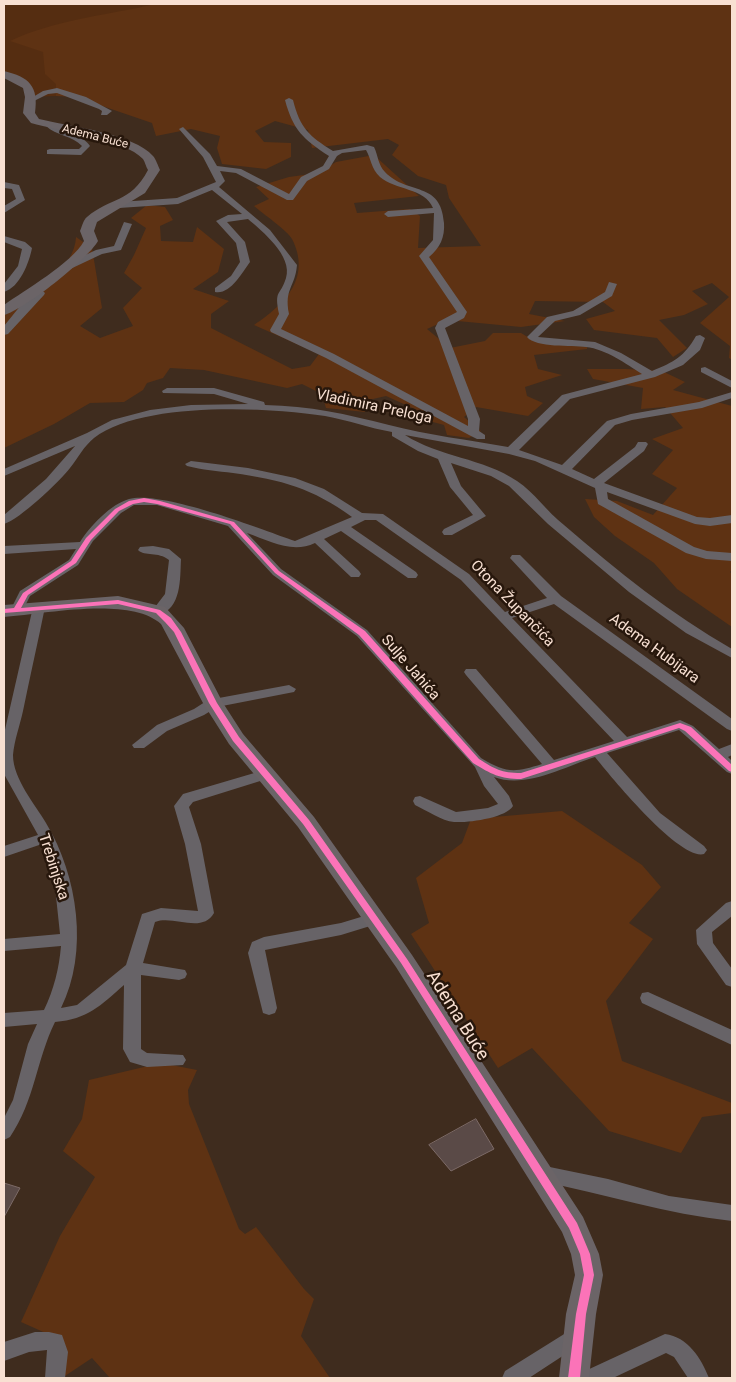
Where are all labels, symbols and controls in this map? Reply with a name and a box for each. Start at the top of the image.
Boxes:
street label: Adema Buće [60,122,130,152]
street label: Vladimira Preloga [314,386,434,428]
street label: Otona Župančića [466,557,558,651]
street label: Adema Hubijara [605,610,703,688]
street label: Sulje Jahića [377,632,443,704]
street label: Trebinjska [34,832,72,902]
street label: Adema Buće [421,967,493,1065]

